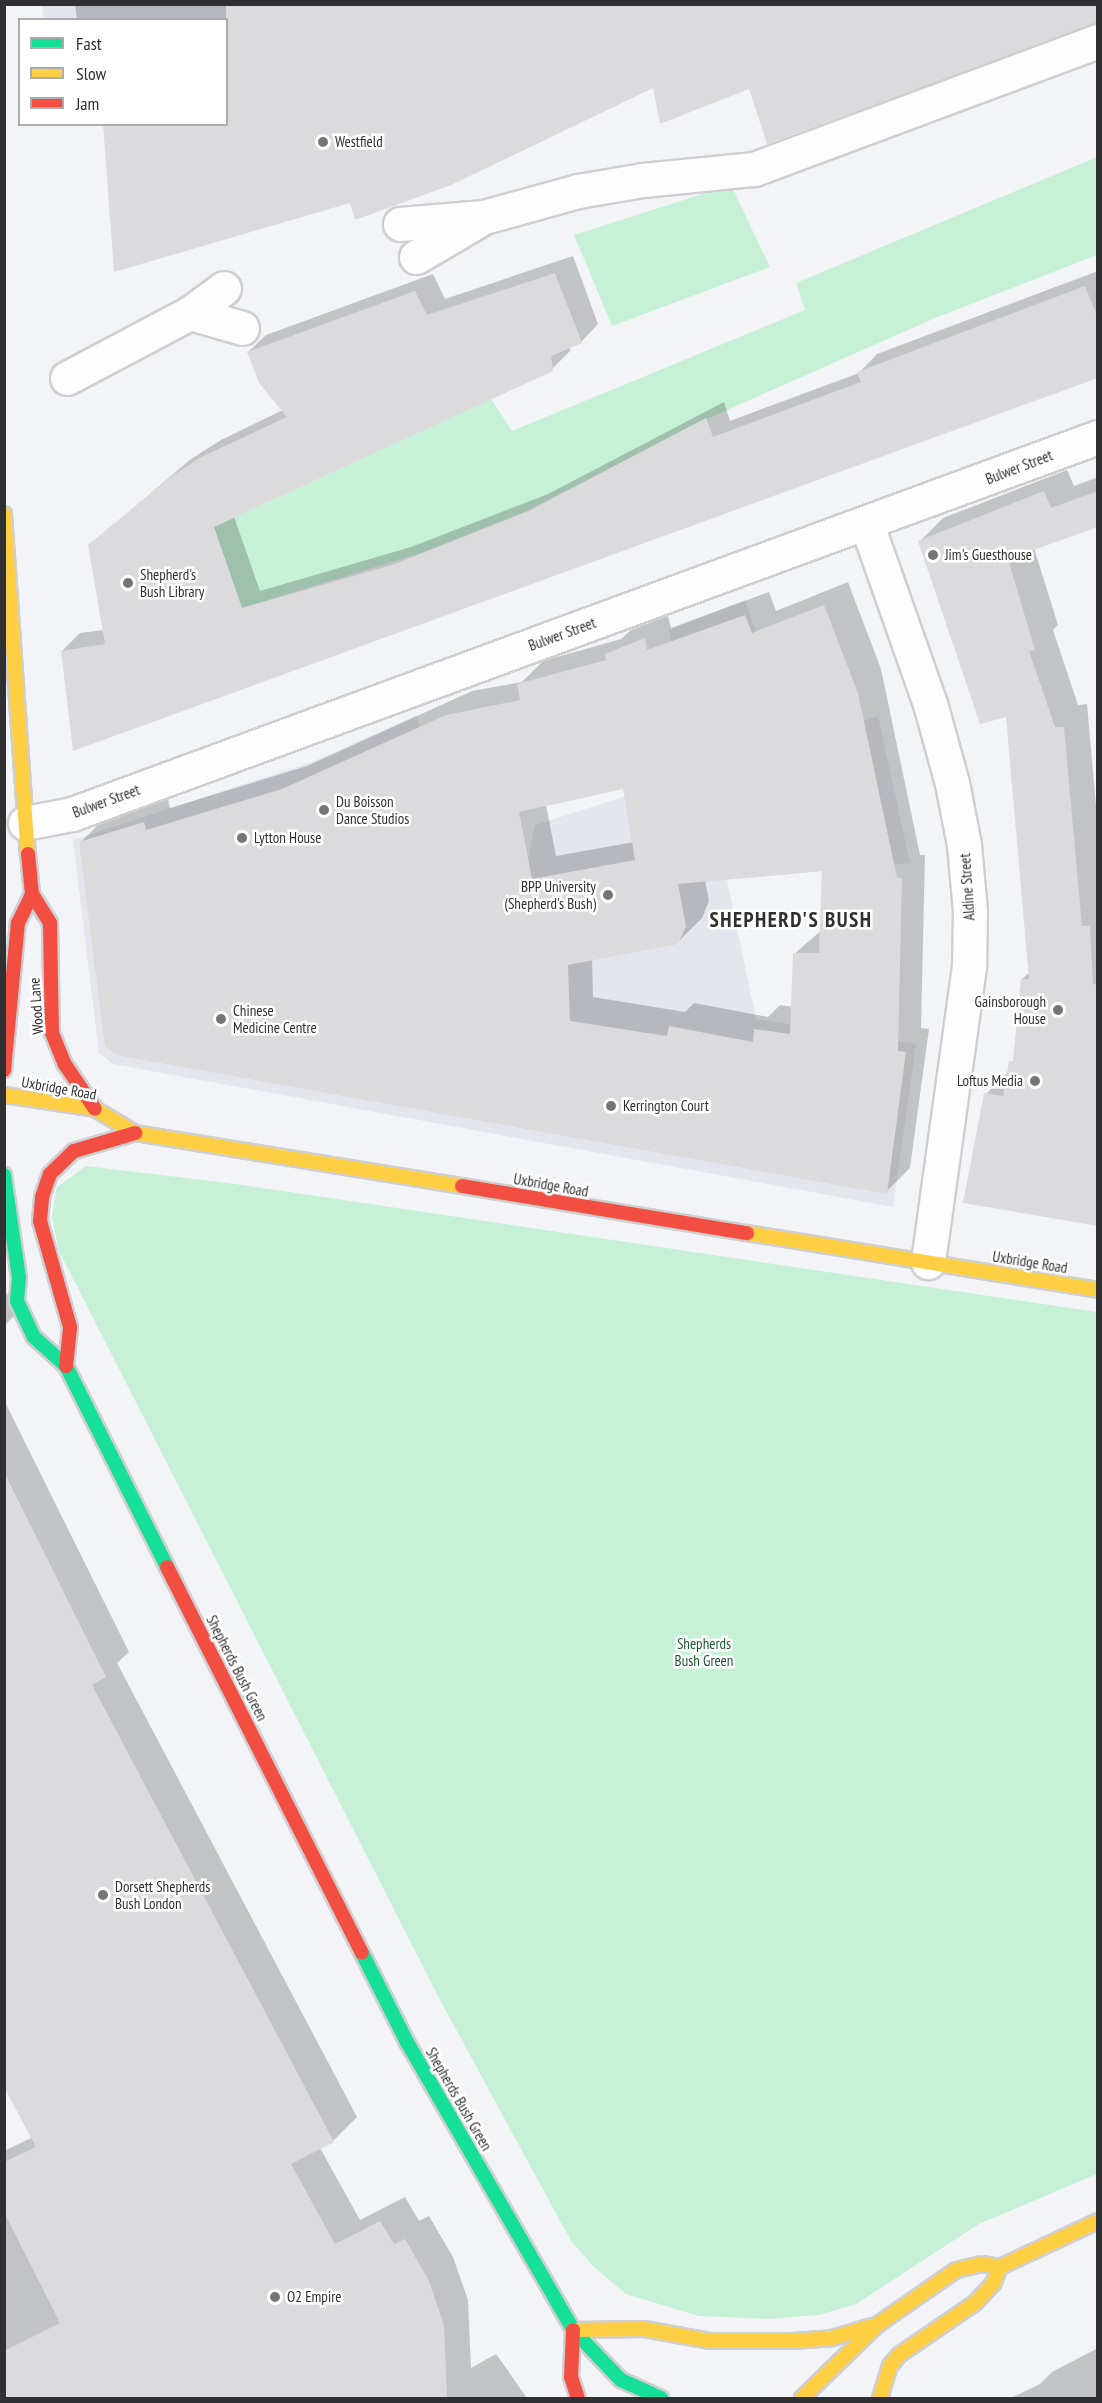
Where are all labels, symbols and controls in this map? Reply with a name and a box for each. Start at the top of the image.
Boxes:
legend [18,18,228,126]
text: Fast [76,32,102,55]
text: Slow [76,62,106,85]
text: Jam [76,92,99,115]
place label: Westfield [335,133,383,151]
marker: Westfield [316,135,330,149]
street label: Bulwer Street [983,446,1055,488]
place label: Jim's Guesthouse [945,546,1032,564]
marker: Jim's Guesthouse [926,548,940,562]
place label: Shepherd's Bush Library [140,565,204,600]
marker: Shepherd's Bush Library [121,576,135,590]
street label: Bulwer Street [526,614,598,654]
street label: Bulwer Street [70,781,142,821]
place label: Du Boisson Dance Studios [336,792,409,827]
marker: Du Boisson Dance Studios [317,803,331,817]
place label: Lytton House [254,829,321,847]
marker: Lytton House [235,831,249,845]
street label: Aldine Street [956,853,978,921]
place label: BPP University (Shepherd's Bush) [504,877,596,912]
marker: BPP University (Shepherd's Bush) [601,888,615,902]
district label: SHEPHERD'S BUSH [710,907,872,933]
street label: Wood Lane [25,977,47,1035]
place label: Gainsborough House [975,992,1046,1027]
place label: Chinese Medicine Centre [233,1001,317,1036]
marker: Gainsborough House [1051,1003,1065,1017]
marker: Chinese Medicine Centre [214,1012,228,1026]
place label: Loftus Media [957,1072,1023,1090]
street label: Uxbridge Road [20,1073,98,1103]
marker: Loftus Media [1028,1074,1042,1088]
place label: Kerrington Court [623,1097,709,1115]
marker: Kerrington Court [604,1099,618,1113]
street label: Uxbridge Road [512,1170,590,1200]
street label: Uxbridge Road [991,1247,1069,1277]
street label: Shepherds Bush Green [203,1612,271,1724]
park label: Shepherds Bush Green [675,1634,733,1669]
place label: Dorsett Shepherds Bush London [115,1877,210,1912]
marker: Dorsett Shepherds Bush London [96,1888,110,1902]
street label: Shepherds Bush Green [422,2044,496,2154]
place label: O2 Empire [287,2288,341,2306]
marker: O2 Empire [268,2290,282,2304]

